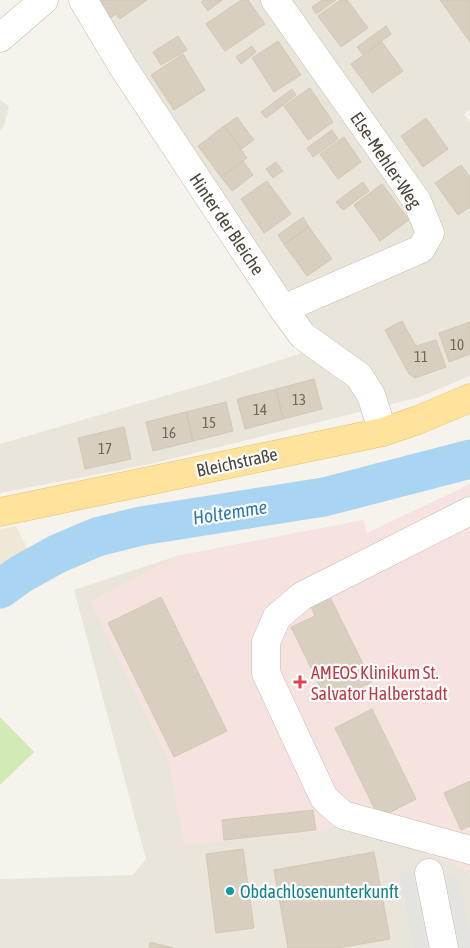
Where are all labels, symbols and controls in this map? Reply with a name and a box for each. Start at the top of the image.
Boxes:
street label: Else-Mehler-Weg [346,108,426,212]
street label: Hinter der Bleiche [185,169,269,279]
house number: 10 [450,336,464,353]
house number: 11 [414,348,428,365]
house number: 13 [292,391,306,408]
house number: 14 [253,401,267,418]
house number: 15 [202,414,216,431]
house number: 16 [162,424,176,441]
house number: 17 [98,440,112,457]
street label: Bleichstraße [195,443,279,481]
water label: Holtemme [191,495,269,529]
place label: AMEOS Klinikum St. Salvator Halberstadt [311,662,448,704]
marker: AMEOS Klinikum St. Salvator Halberstadt [293,675,307,689]
place label: Obdachlosenunterkunft [240,881,399,902]
marker: Obdachlosenunterkunft [224,885,236,897]

